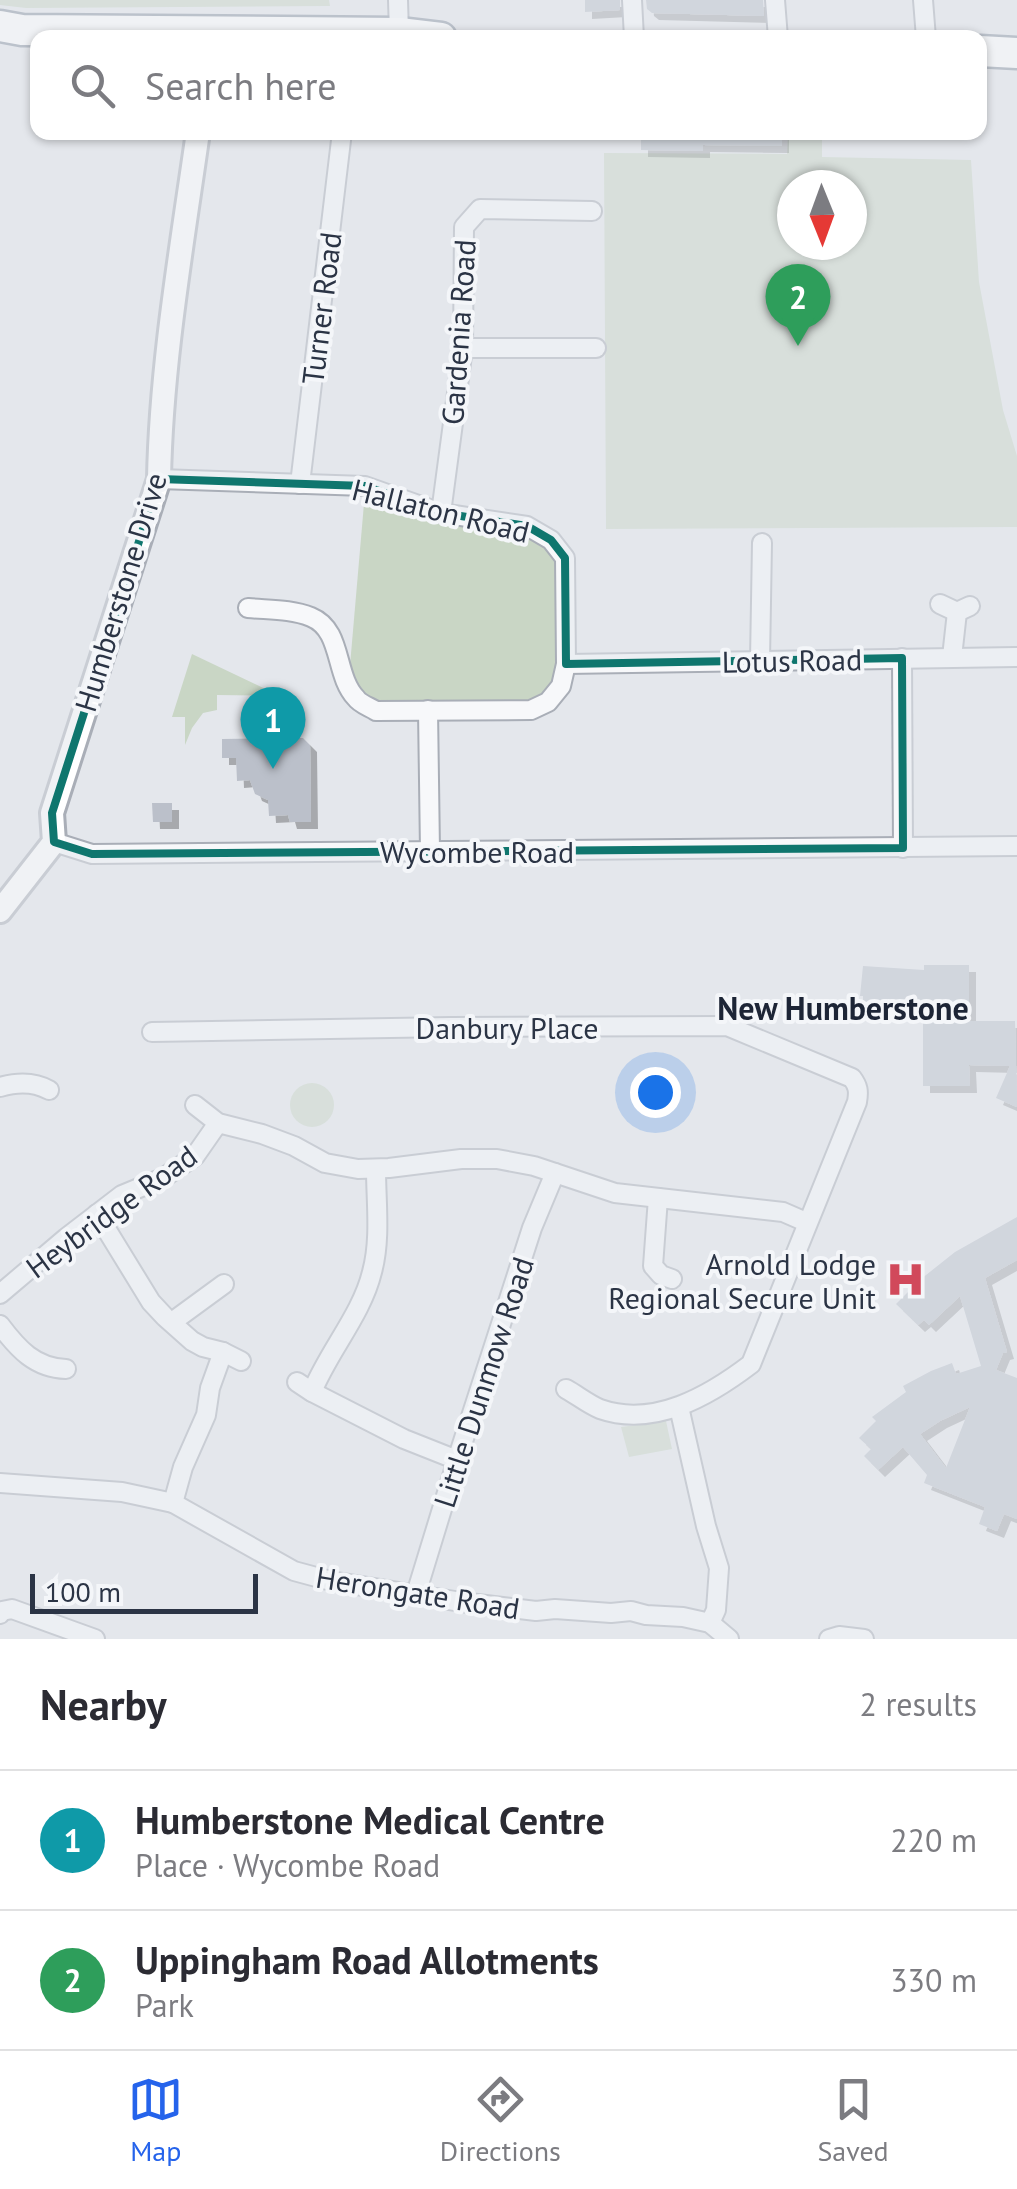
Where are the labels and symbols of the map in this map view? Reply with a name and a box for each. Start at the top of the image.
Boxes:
north arrow [777,170,867,260]
street label: Turner Road [292,230,350,386]
street label: Gardenia Road [432,238,484,426]
pin: 2 [766,264,830,346]
street label: Humberstone Drive [65,468,175,716]
street label: Hallaton Road [348,469,534,551]
street label: Lotus Road [722,639,862,681]
pin: 1 [240,686,306,769]
street label: Wycombe Road [380,832,574,871]
district label: New Humberstone [717,987,969,1029]
street label: Danbury Place [416,1008,598,1047]
your location [630,1067,681,1118]
street label: Heybridge Road [18,1136,204,1286]
place label: Arnold Lodge Regional Secure Unit [608,1244,876,1317]
street label: Little Dunmow Road [424,1252,542,1512]
hospital icon: Arnold Lodge Regional Secure Unit [885,1259,927,1301]
street label: Herongate Road [313,1557,523,1627]
scale bar [30,1569,258,1614]

